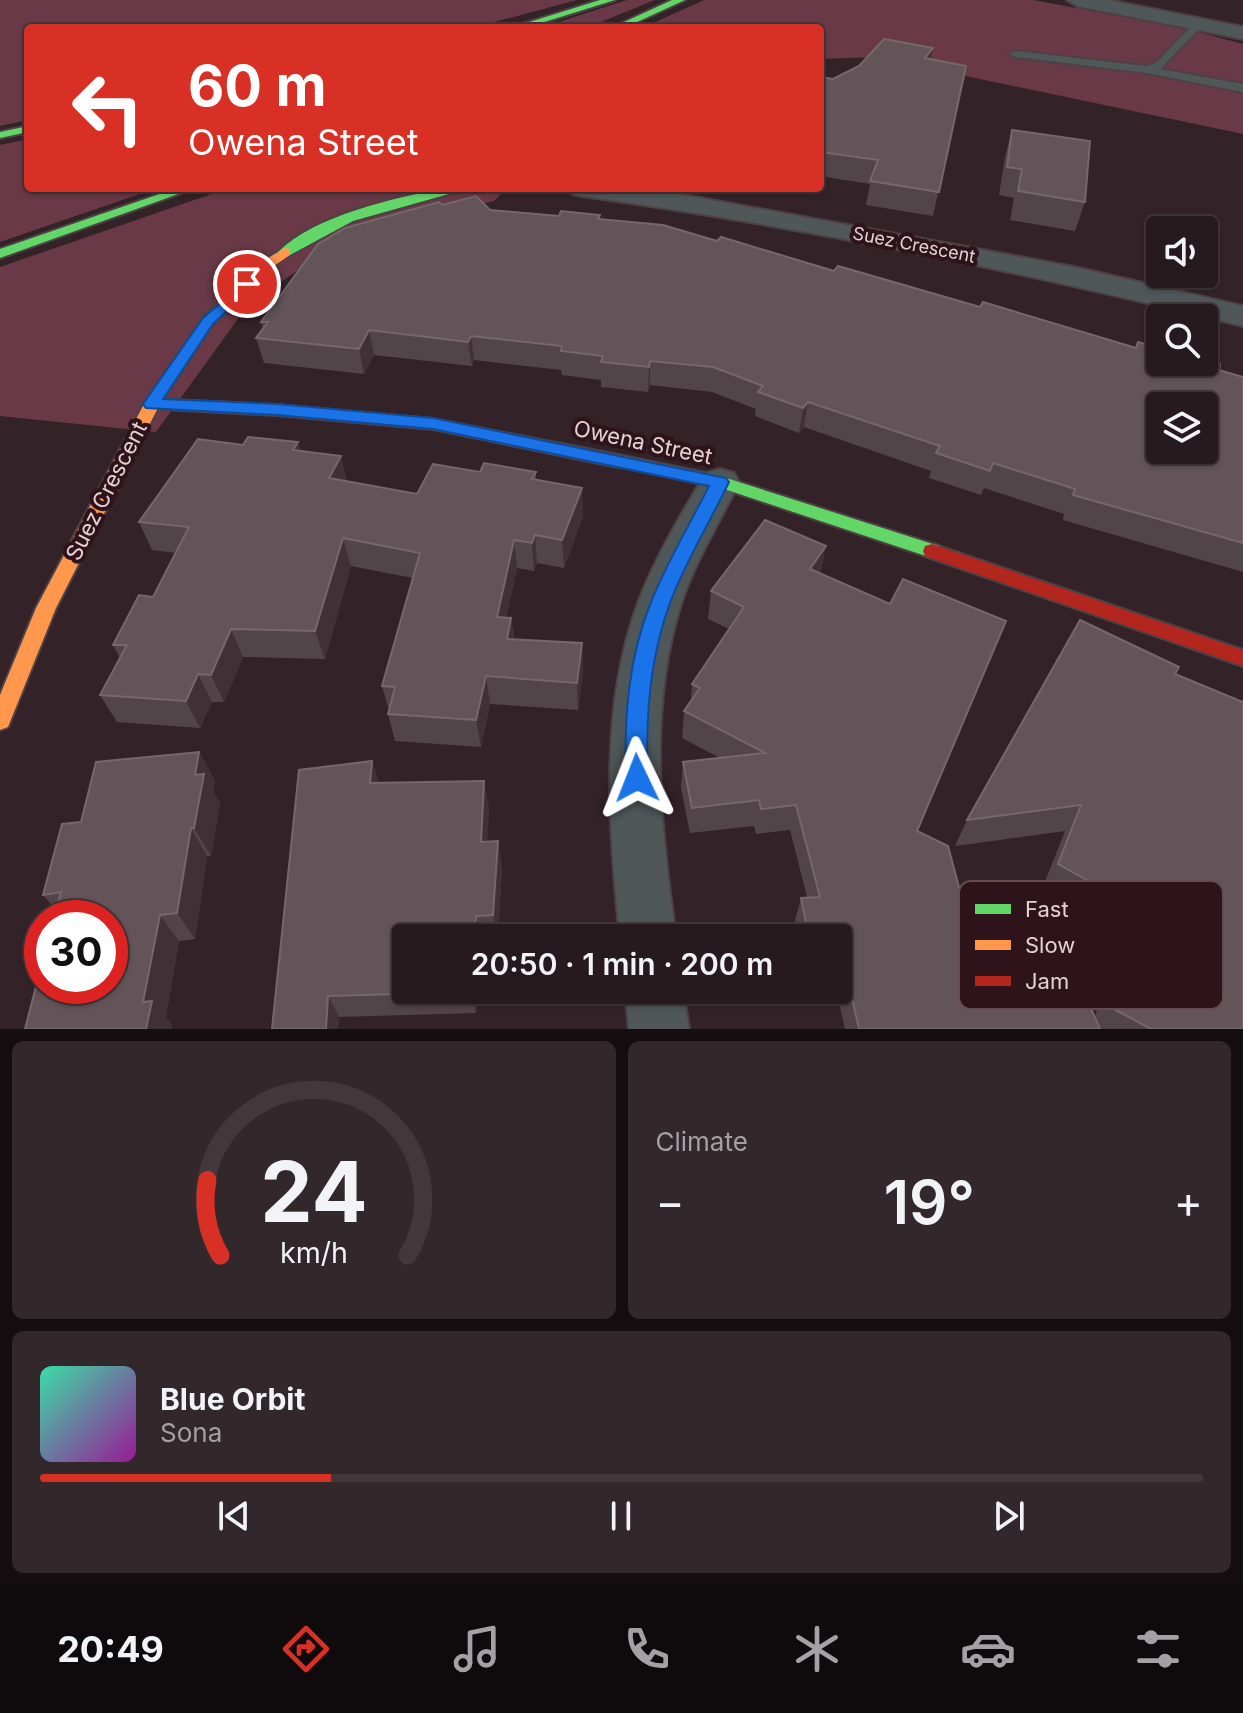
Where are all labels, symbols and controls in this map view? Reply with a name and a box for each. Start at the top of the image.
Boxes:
text: 60 m [188,52,327,120]
icon: left [56,56,160,160]
text: Owena Street [188,120,419,164]
map controls [1146,216,1218,464]
button: sound [1146,216,1218,288]
street label: Suez Crescent [851,222,977,267]
pin [213,250,281,318]
icon: arrive [225,262,269,306]
button: search [1146,304,1218,376]
button: layers [1146,392,1218,464]
street label: Owena Street [571,415,715,469]
street label: Suez Crescent [60,417,152,565]
position arrow [595,736,679,820]
legend [959,881,1223,1009]
text: Fast [1025,896,1069,922]
speed limit sign: 30 [24,900,128,1004]
text: Slow [1025,932,1075,958]
text: 20:50 · 1 min · 200 m [471,946,773,982]
text: Jam [1025,968,1069,994]
text: Climate [656,1126,748,1157]
text: 24 [260,1141,367,1242]
text: 19° [884,1166,975,1238]
text: − [656,1175,685,1229]
text: + [1174,1175,1203,1229]
text: km/h [280,1235,348,1270]
text: Blue Orbit [160,1381,305,1417]
text: Sona [160,1417,222,1448]
icon: previous [212,1494,256,1538]
icon: pause [599,1494,643,1538]
icon: next [987,1494,1031,1538]
icon: directions [278,1621,334,1677]
icon: music [449,1621,505,1677]
icon: phone [619,1621,675,1677]
icon: climate [789,1621,845,1677]
icon: car [960,1621,1016,1677]
icon: filters [1130,1621,1186,1677]
text: 20:49 [57,1627,164,1671]

